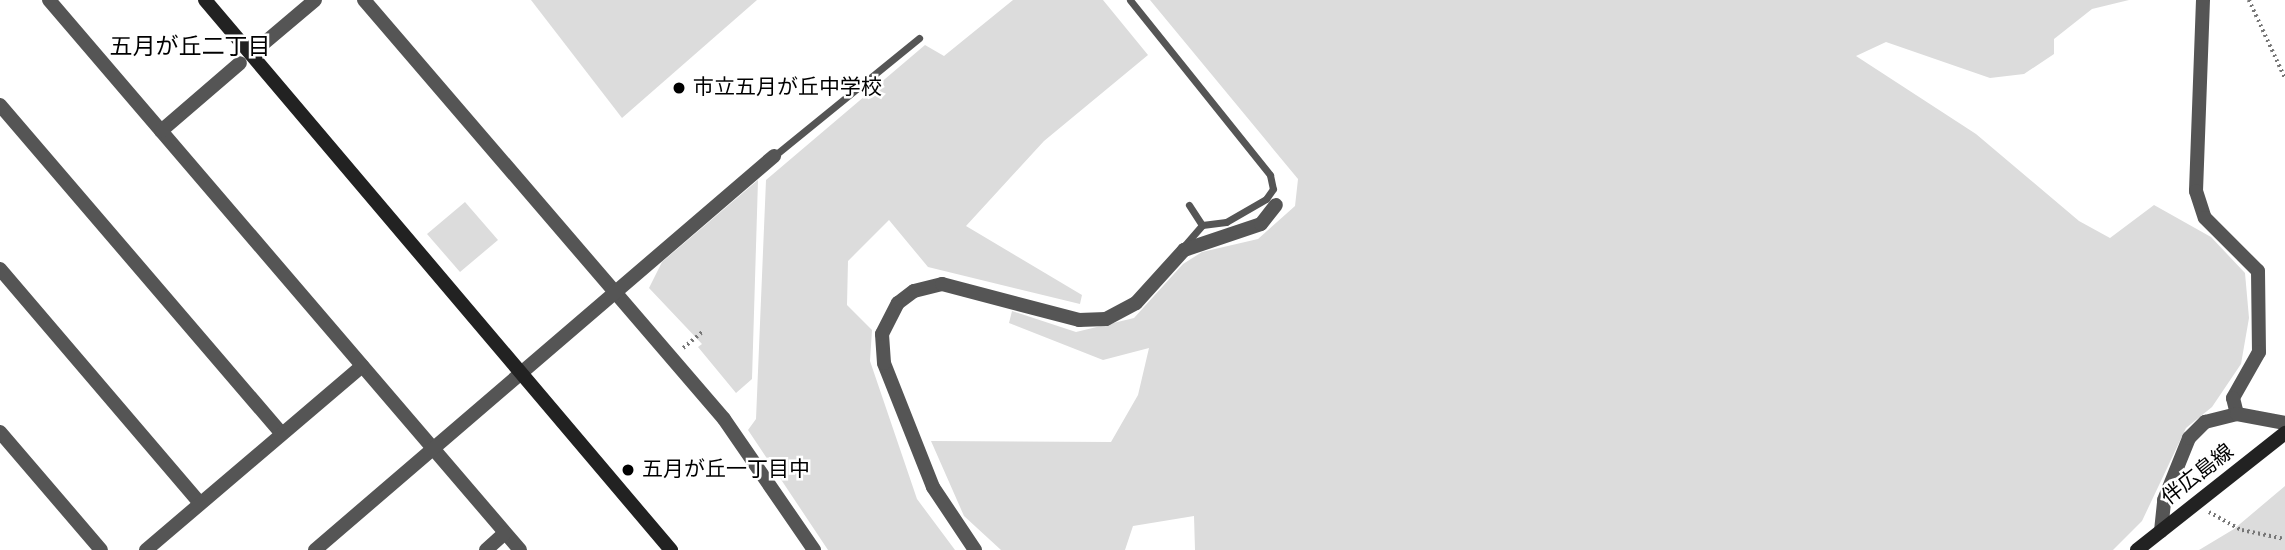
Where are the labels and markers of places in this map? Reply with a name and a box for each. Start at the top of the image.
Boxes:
place label: 市立五月が丘中学校 [693,75,882,101]
marker: 市立五月が丘中学校 [671,80,687,96]
place label: 五月が丘一丁目中 [642,457,810,483]
marker: 五月が丘一丁目中 [620,462,636,478]

